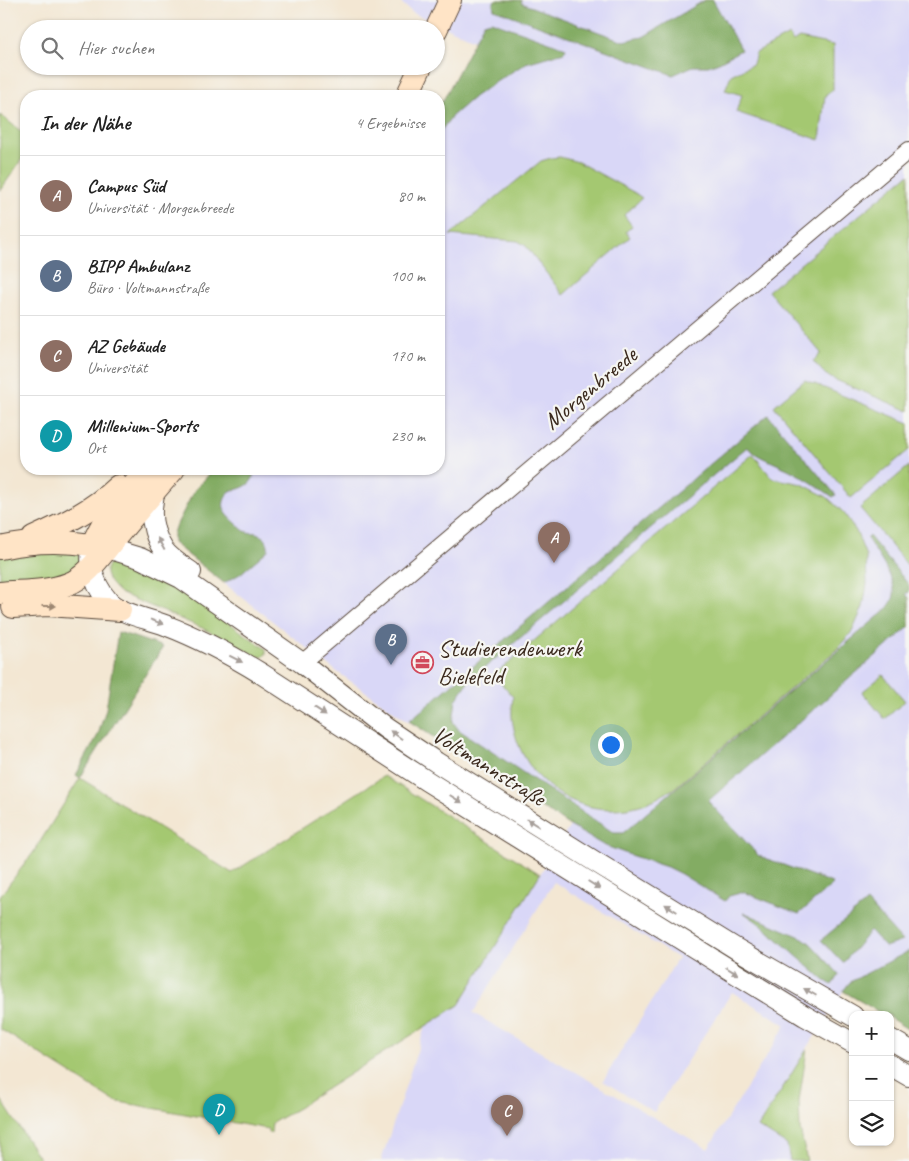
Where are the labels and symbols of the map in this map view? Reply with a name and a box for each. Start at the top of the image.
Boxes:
street label: Morgenbreede [537,339,645,436]
pin: A [538,522,570,563]
one-way arrow [157,536,165,551]
one-way arrow [41,602,57,610]
one-way arrow [149,619,164,626]
pin: B [375,624,407,665]
place label: Studierendenwerk Bielefeld [438,633,584,691]
office icon: Studierendenwerk Bielefeld [410,650,434,674]
one-way arrow [229,655,243,663]
one-way arrow [313,706,326,716]
street label: Voltmannstraße [427,719,553,814]
one-way arrow [389,730,403,740]
your location [598,732,624,758]
one-way arrow [450,794,463,804]
one-way arrow [526,819,539,828]
one-way arrow [588,880,601,889]
one-way arrow [665,904,678,913]
one-way arrow [726,966,739,975]
one-way arrow [804,988,817,997]
pin: D [203,1094,235,1135]
pin: C [491,1095,523,1136]

